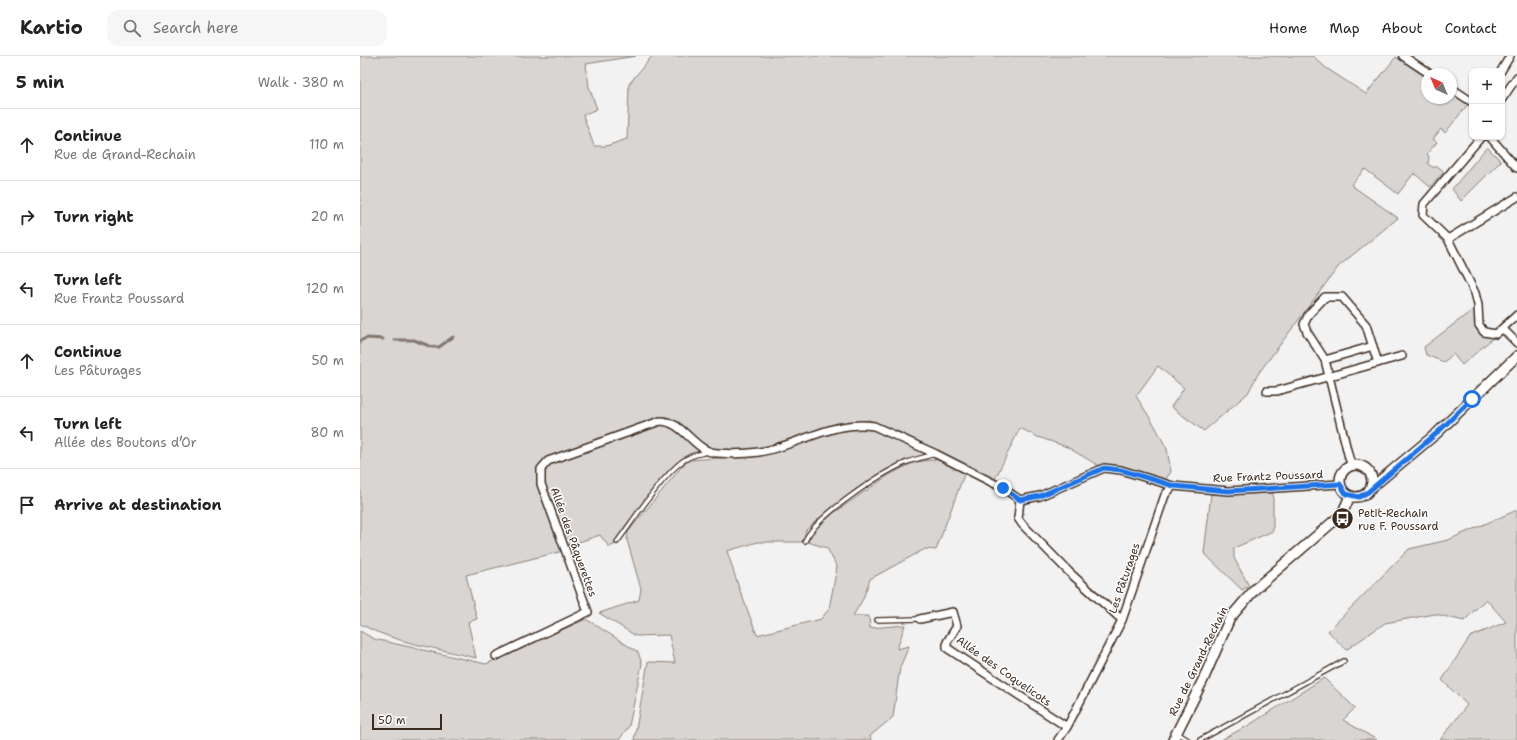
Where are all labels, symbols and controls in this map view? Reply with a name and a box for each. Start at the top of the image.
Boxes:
search box [107,10,387,46]
text: Kartio [20,15,83,40]
icon: search [121,17,143,39]
text: Search here [153,18,239,38]
text: Home [1269,19,1308,37]
text: Map [1330,19,1360,37]
text: About [1382,19,1423,37]
text: Contact [1445,19,1497,37]
north arrow [1421,68,1457,104]
map controls [1469,68,1505,140]
button: + [1469,68,1505,104]
text: 5 min [16,71,64,93]
text: Walk · 380 m [258,74,344,91]
button: − [1469,104,1505,140]
text: Continue [54,126,122,146]
icon: ahead [16,134,38,156]
text: 110 m [309,136,344,153]
text: Rue de Grand-Rechain [54,146,196,163]
icon: right [16,206,38,228]
text: Turn right [54,207,134,227]
text: 20 m [311,208,344,225]
text: Turn left [54,270,122,290]
icon: left [16,278,38,300]
text: 120 m [306,280,344,297]
text: Rue Frantz Poussard [54,290,184,307]
text: Continue [54,342,122,362]
icon: ahead [16,350,38,372]
text: 50 m [311,352,344,369]
text: Les Pâturages [54,362,142,379]
route start [1463,390,1481,408]
text: Turn left [54,414,122,434]
icon: left [16,422,38,444]
text: 80 m [310,424,344,441]
text: Allée des Boutons d’Or [54,434,197,451]
street label: Rue Frantz Poussard [1213,467,1323,486]
route end [994,479,1012,497]
street label: Allée des Pâquerettes [547,485,600,599]
icon: arrive [16,494,38,516]
text: Arrive at destination [54,495,222,515]
bus stop icon: Petit-Rechain rue F. Poussard [1330,506,1356,532]
place label: Petit-Rechain rue F. Poussard [1358,506,1439,534]
street label: Les Pâturages [1105,541,1144,616]
street label: Rue de Grand-Rechain [1165,604,1232,718]
street label: Allée des Coquelicots [953,633,1054,710]
scale bar [372,712,442,731]
text: 50 m [378,713,406,728]

